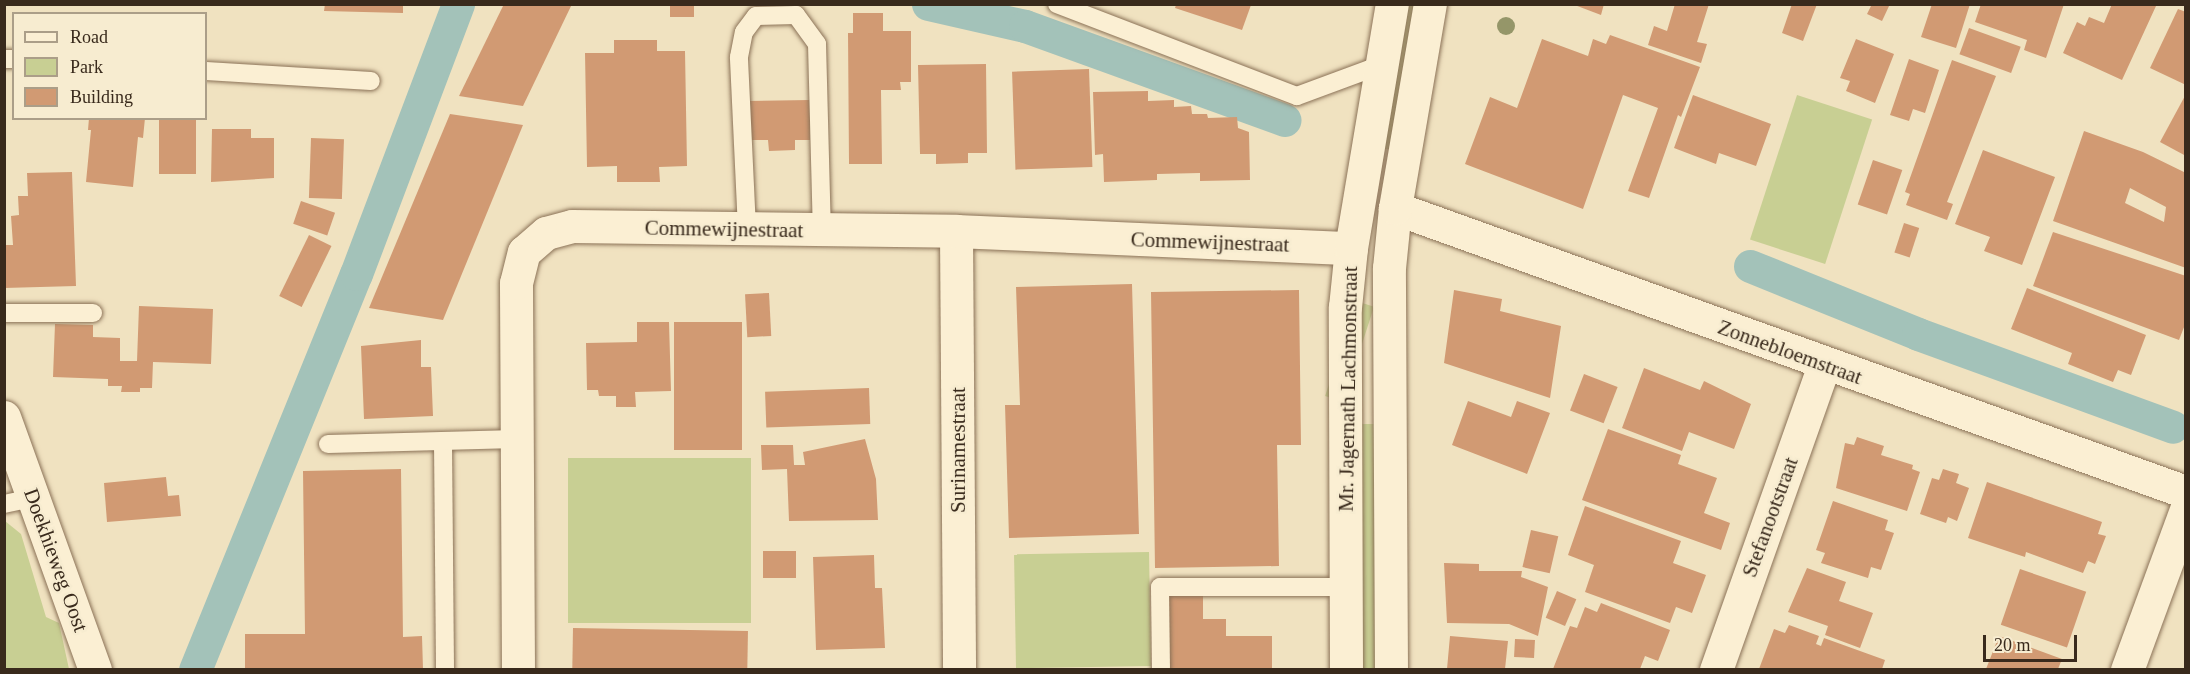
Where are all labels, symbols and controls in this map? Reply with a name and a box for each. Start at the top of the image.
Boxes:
legend [12,12,207,120]
text: Road [70,27,108,47]
text: Park [70,57,103,77]
text: Building [70,87,133,107]
street label: Commewijnestraat [644,215,804,243]
street label: Commewijnestraat [1130,227,1290,257]
street label: Mr. Jagernath Lachmonstraat [1333,266,1363,512]
street label: Zonnebloemstraat [1714,314,1866,390]
street label: Surinamestraat [945,387,971,513]
street label: Stefanootstraat [1737,454,1803,580]
street label: Doekhieweg Oost [18,485,94,635]
scale bar [1986,623,2080,661]
text: 20 m [1994,635,2031,655]

